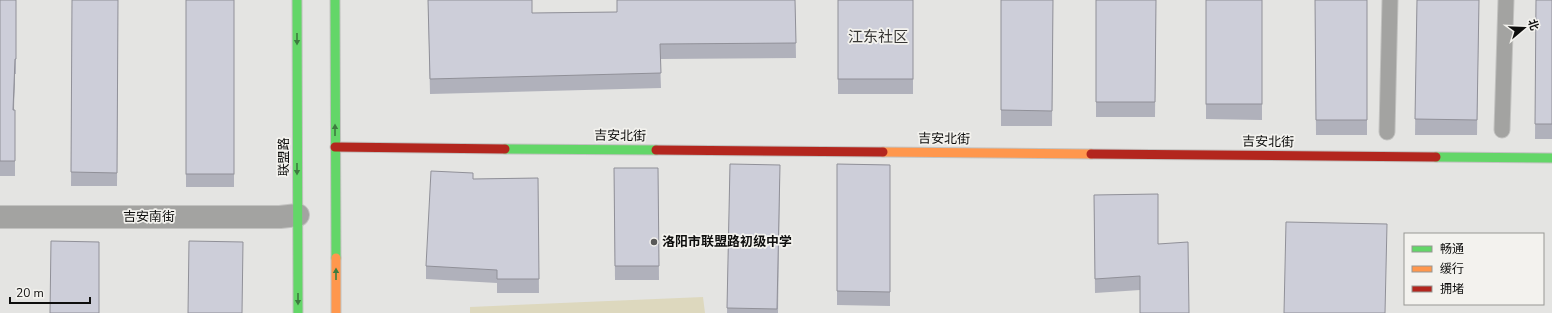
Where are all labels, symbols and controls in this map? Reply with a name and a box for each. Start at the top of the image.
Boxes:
north arrow [1504,8,1544,48]
text: 北 [1524,17,1542,33]
district label: 江东社区 [848,27,908,47]
one-way arrow [294,33,300,46]
one-way arrow [332,123,338,136]
street label: 吉安北街 [594,127,646,145]
street label: 吉安北街 [918,130,970,148]
street label: 吉安北街 [1242,133,1294,151]
street label: 联盟路 [275,137,293,177]
one-way arrow [294,163,301,175]
street label: 吉安南街 [123,208,175,226]
place label: 洛阳市联盟路初级中学 [662,233,792,251]
legend [1404,233,1544,305]
marker: 洛阳市联盟路初级中学 [649,237,659,247]
text: 畅通 [1440,241,1464,257]
text: 缓行 [1440,261,1464,277]
one-way arrow [333,267,339,280]
scale bar [10,279,90,305]
text: 拥堵 [1440,281,1464,297]
text: 20 m [16,285,44,301]
one-way arrow [295,293,301,306]

